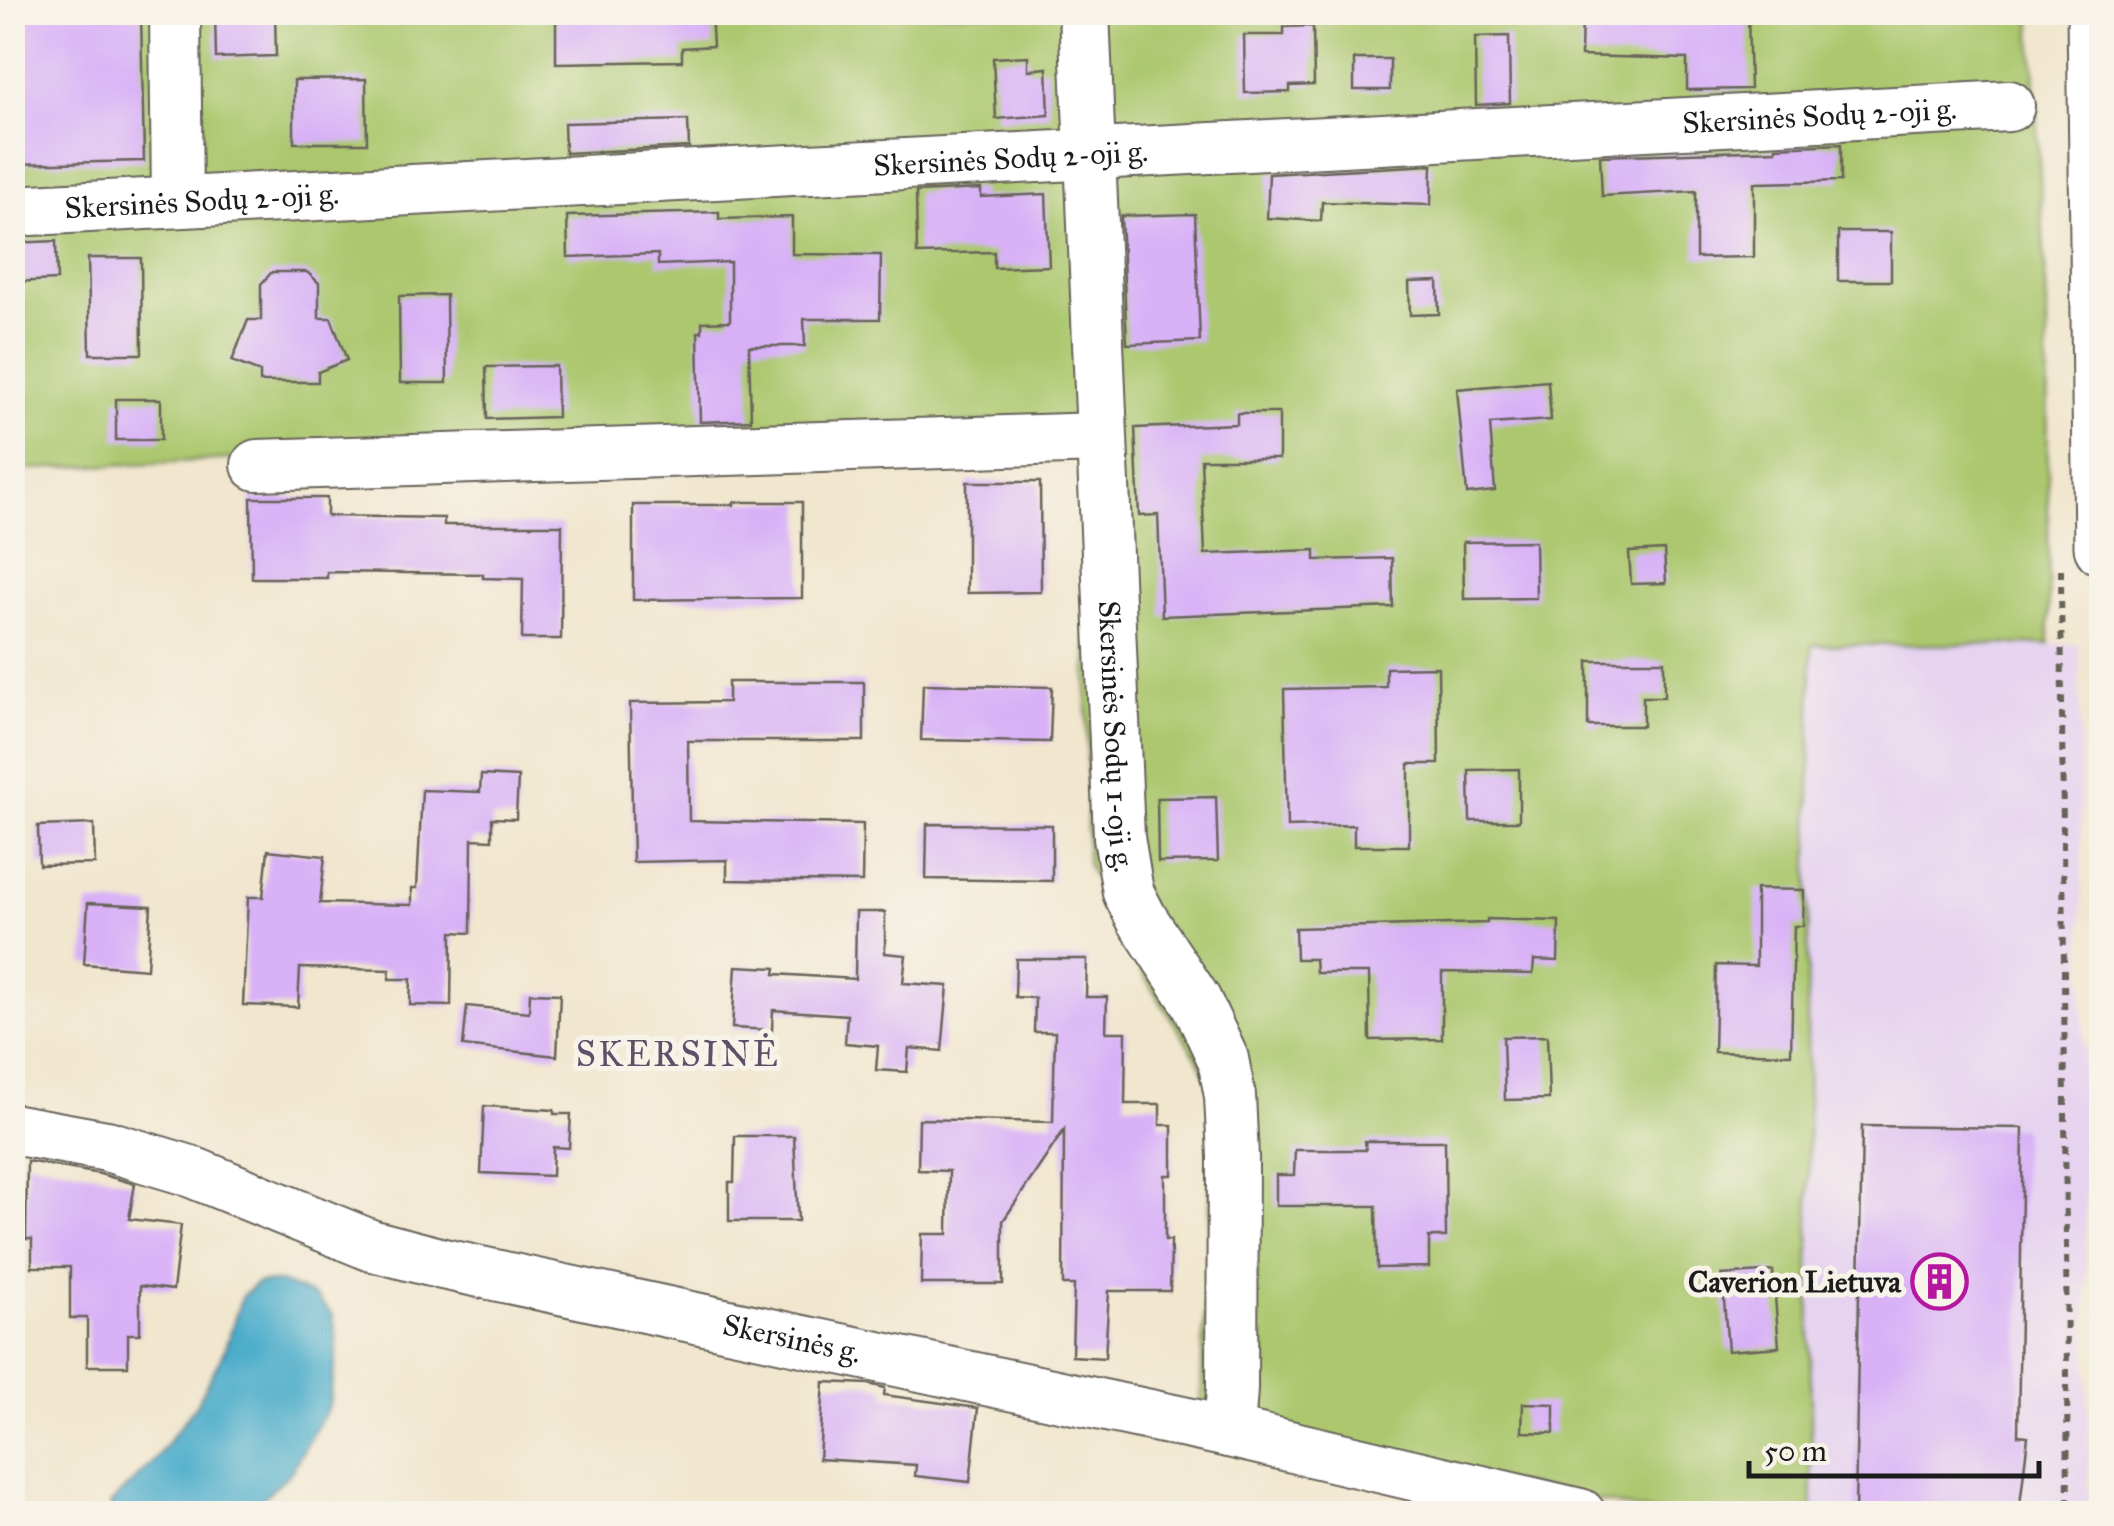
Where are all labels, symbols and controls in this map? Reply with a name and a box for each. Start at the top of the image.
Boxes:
street label: Skersinės Sodų 2-oji g. [1681,91,1958,141]
street label: Skersinės Sodų 2-oji g. [872,133,1149,184]
street label: Skersinės Sodų 2-oji g. [63,176,340,226]
street label: Skersinės Sodų 1-oji g. [1091,600,1142,875]
district label: SKERSINĖ [576,1033,780,1076]
building icon: Caverion Lietuva [1910,1252,1970,1312]
place label: Caverion Lietuva [1688,1264,1902,1300]
street label: Skersinės g. [720,1306,864,1371]
scale bar [1749,1416,2039,1478]
text: 50 m [1764,1433,1827,1469]

